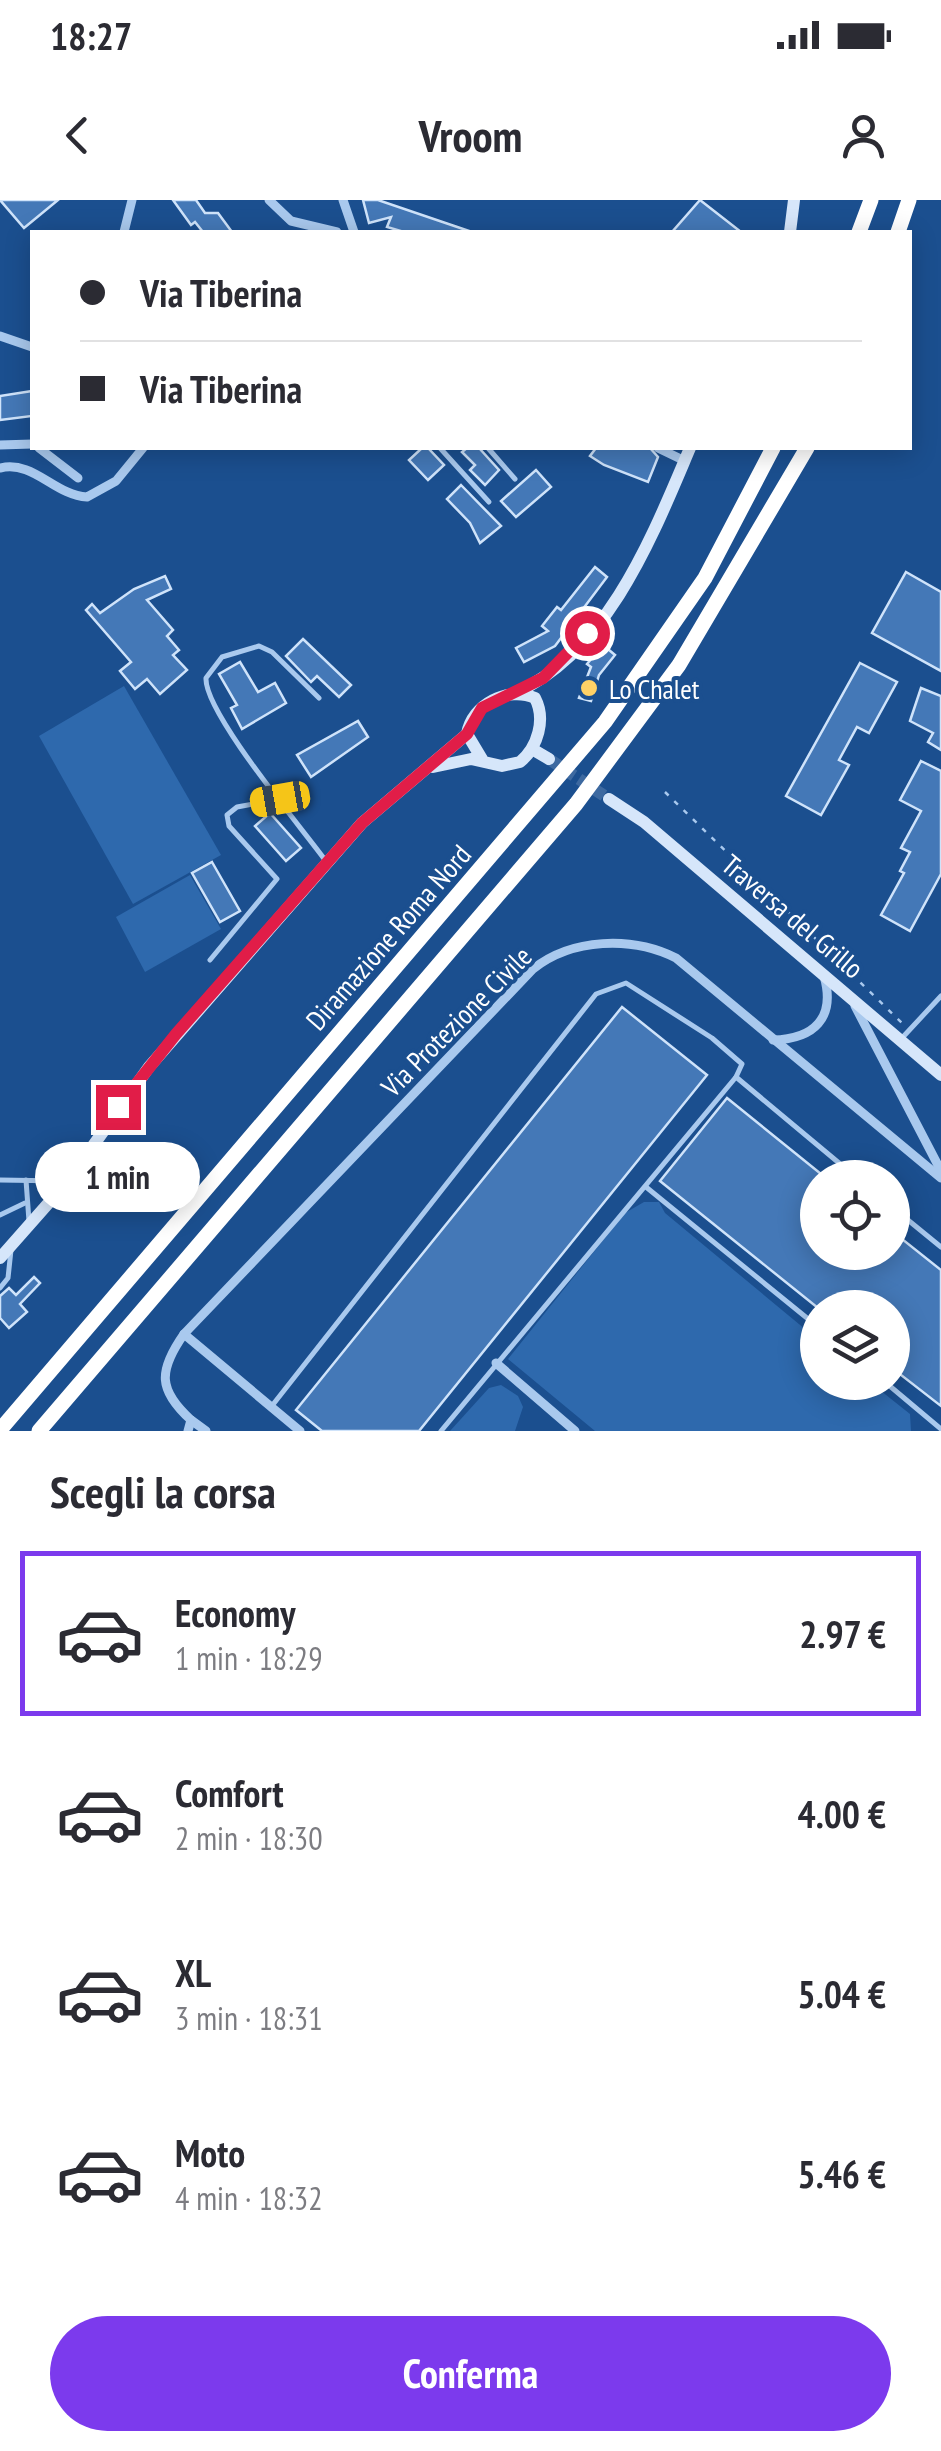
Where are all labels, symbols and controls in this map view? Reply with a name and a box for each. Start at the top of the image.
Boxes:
text: 18:27 [50,11,132,60]
text: Vroom [419,106,522,164]
icon: back [50,108,105,163]
icon: person [836,108,891,163]
text: Via Tiberina [140,268,302,317]
text: Via Tiberina [140,364,302,413]
route start [565,611,610,656]
place label: Lo Chalet [609,670,700,707]
marker: Lo Chalet [578,677,600,699]
car [248,779,312,819]
street label: Diramazione Roma Nord [297,837,479,1037]
street label: Traversa del Grillo [714,846,872,986]
street label: Via Protezione Civile [372,938,539,1105]
route end [96,1085,141,1130]
callout: 1 min [36,1142,200,1212]
text: 1 min [85,1156,150,1198]
map controls [800,1160,910,1400]
button: locate [800,1160,910,1270]
button: layers [800,1290,910,1400]
text: Scegli la corsa [50,1462,276,1520]
text: Economy [175,1588,295,1637]
icon: car [55,1589,145,1679]
text: 2.97 € [799,1609,886,1658]
text: 1 min · 18:29 [175,1637,323,1679]
text: Comfort [175,1768,284,1817]
icon: car [55,1769,145,1859]
text: 4.00 € [797,1789,886,1838]
text: 2 min · 18:30 [175,1817,323,1859]
text: XL [175,1948,211,1997]
icon: car [55,1949,145,2039]
text: 5.04 € [797,1969,886,2018]
text: 3 min · 18:31 [175,1997,323,2039]
text: Moto [175,2128,245,2177]
icon: car [55,2129,145,2219]
text: 5.46 € [797,2149,886,2198]
text: 4 min · 18:32 [175,2177,323,2219]
button: Conferma [50,2316,891,2431]

